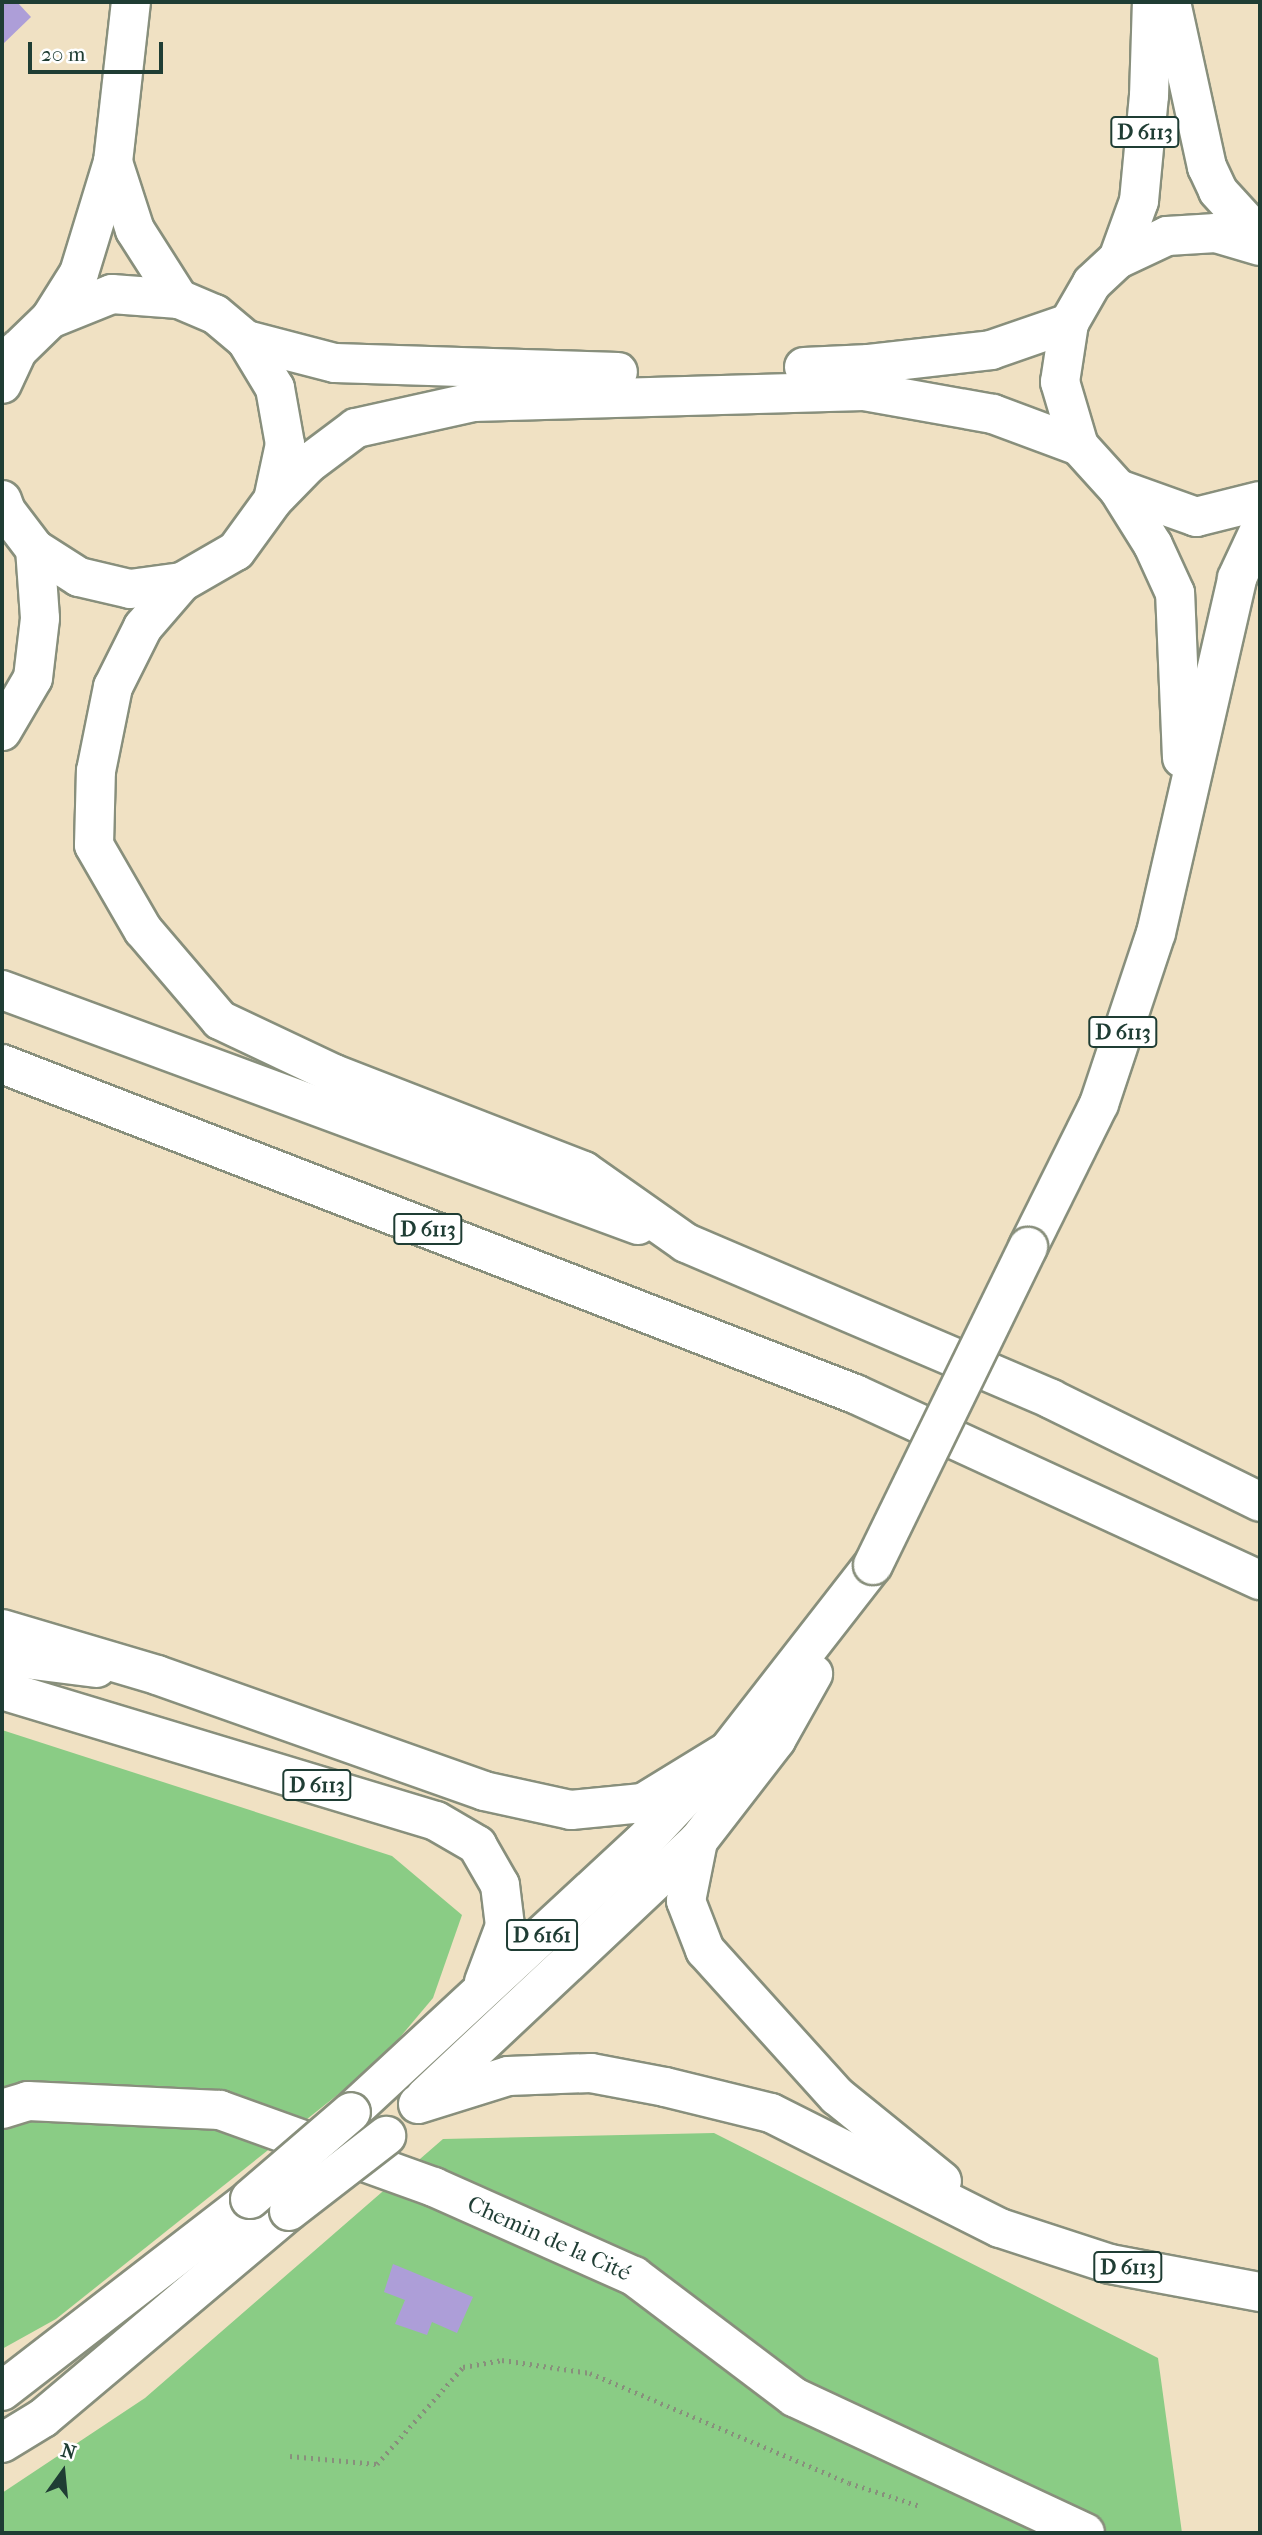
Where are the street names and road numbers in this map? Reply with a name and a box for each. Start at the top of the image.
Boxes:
road number: D 6113 [1110,114,1180,150]
road number: D 6113 [1088,1014,1158,1050]
road number: D 6113 [393,1212,463,1246]
road number: D 6113 [282,1768,352,1802]
road number: D 6161 [505,1918,579,1952]
street label: Chemin de la Cité [463,2191,635,2287]
road number: D 6113 [1093,2250,1163,2284]

